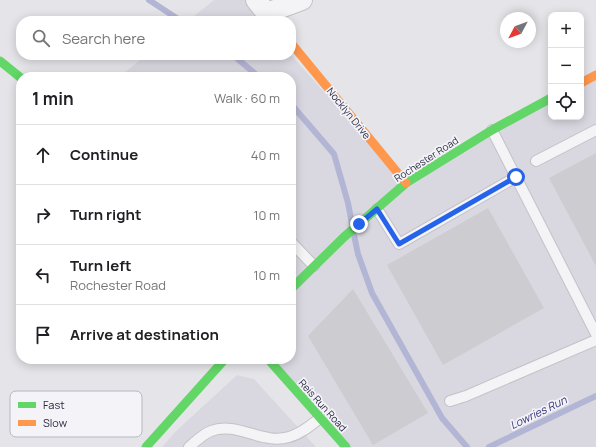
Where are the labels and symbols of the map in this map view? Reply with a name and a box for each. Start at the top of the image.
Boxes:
north arrow [500,12,536,48]
street label: Nocklyn Drive [324,84,374,142]
street label: Rochester Road [391,133,461,185]
route start [507,168,525,186]
route end [350,215,368,233]
street label: Reis Run Road [296,376,350,434]
legend [10,391,142,437]
water label: Lowries Run [507,392,569,432]
text: Fast [43,397,65,412]
text: Slow [43,415,68,430]

